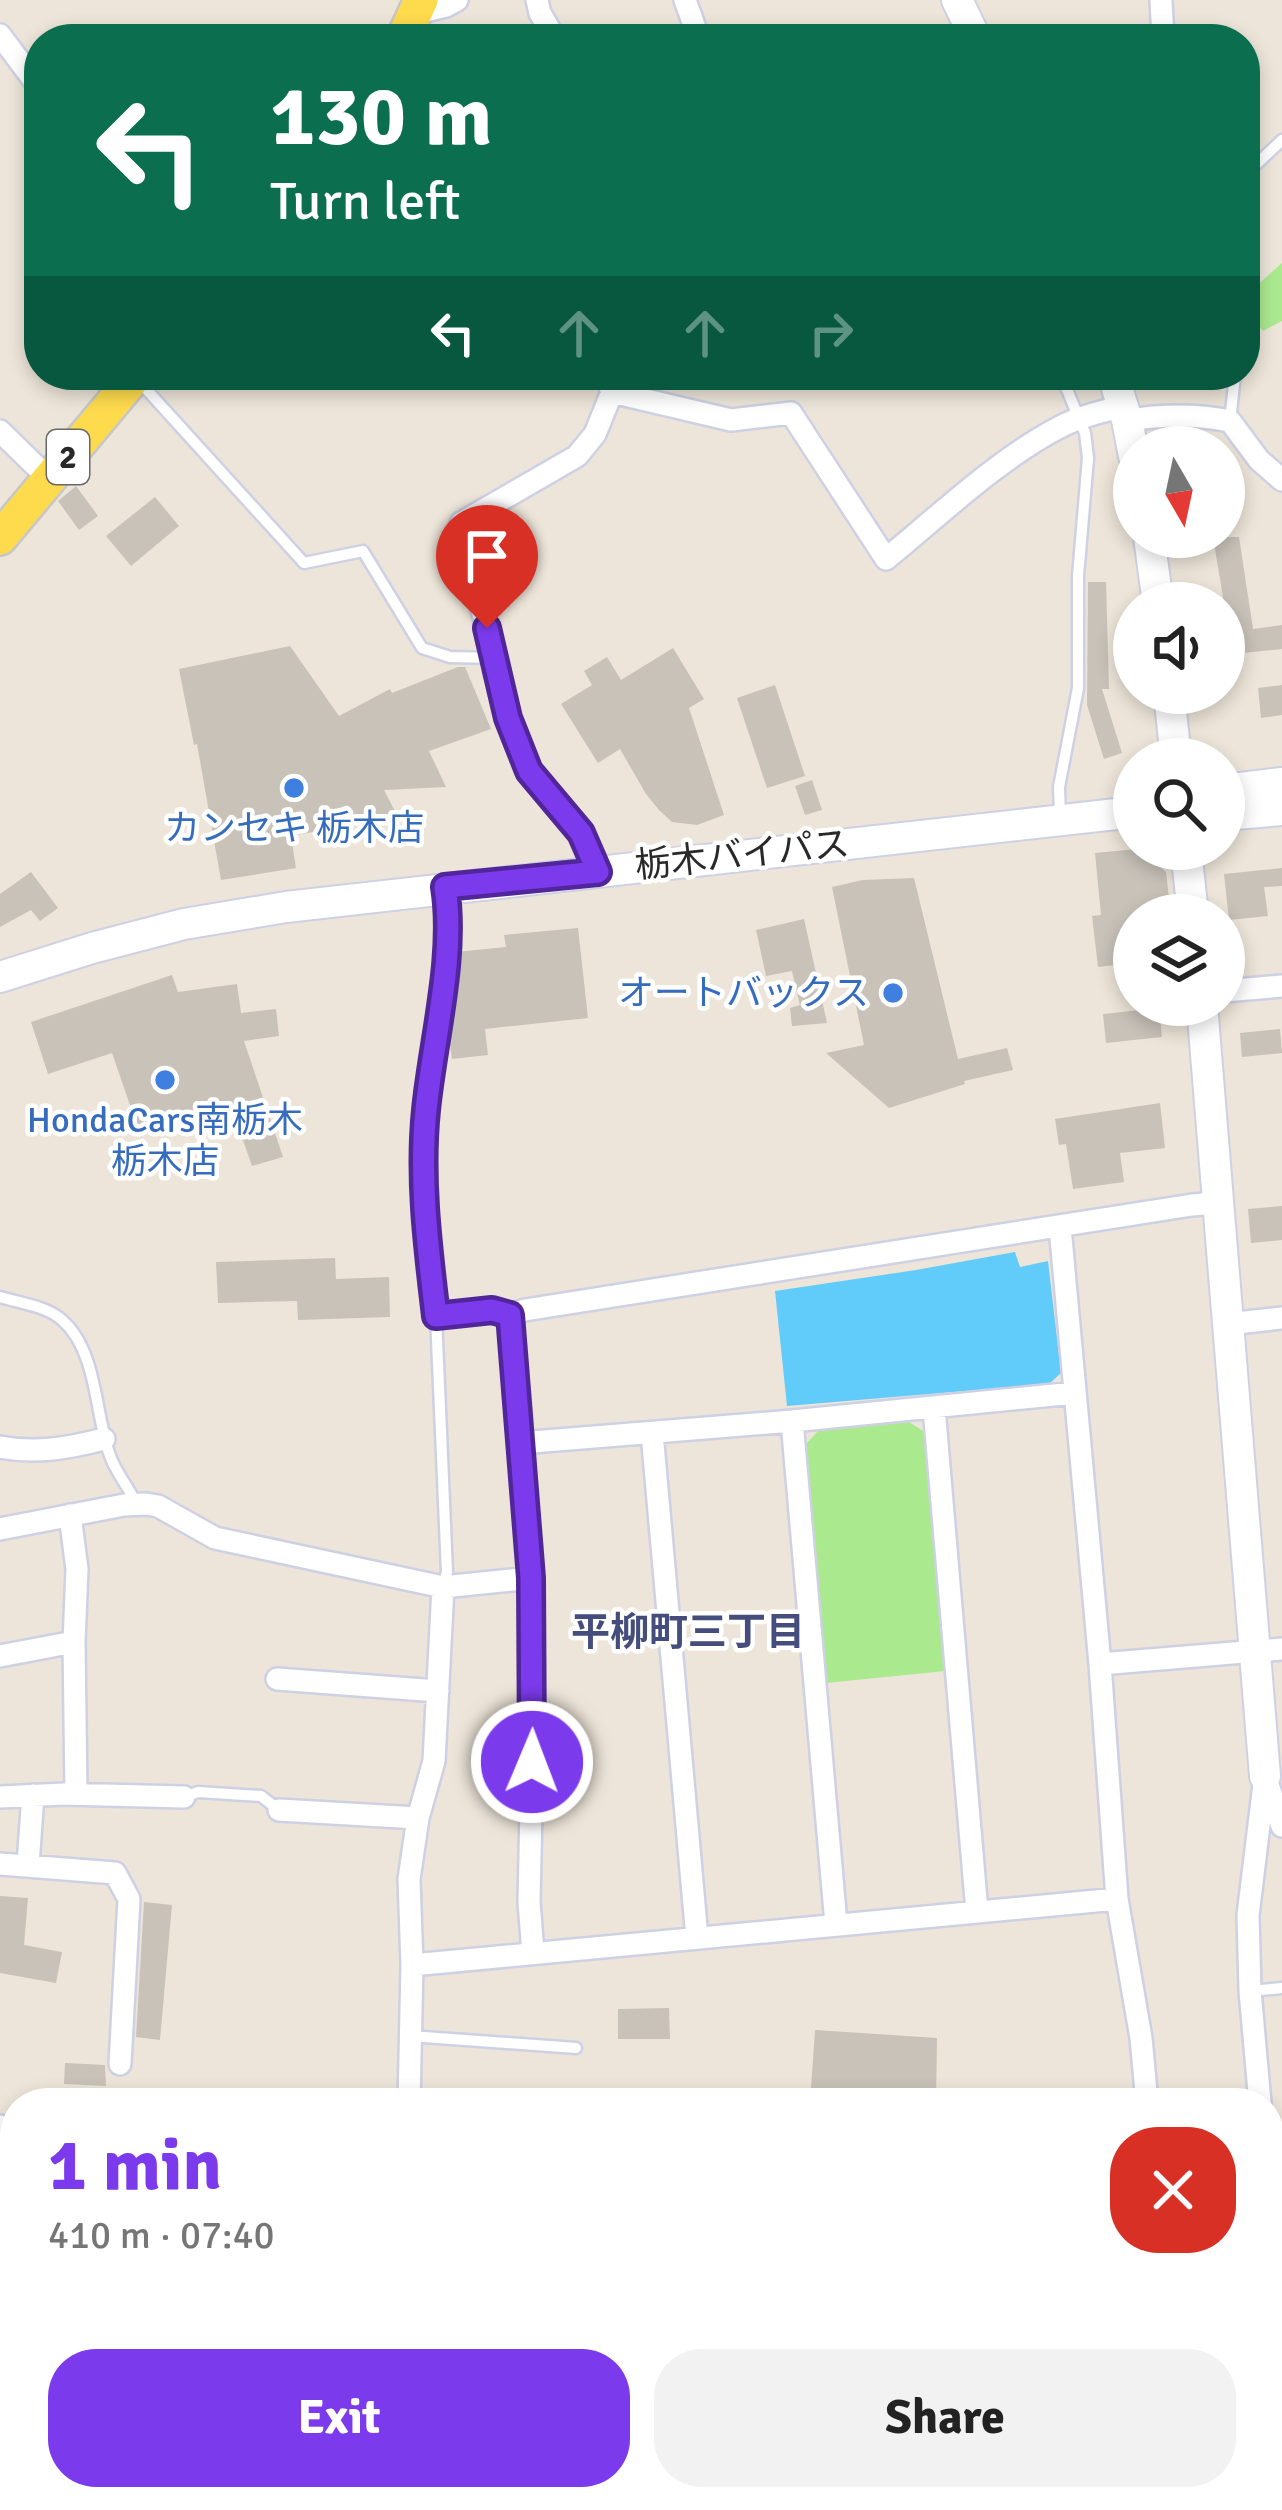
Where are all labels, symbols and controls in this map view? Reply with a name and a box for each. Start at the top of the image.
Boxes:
text: 130 m [270,65,492,169]
icon: left [72,72,228,228]
text: Turn left [270,168,460,235]
icon: left [420,300,486,366]
icon: ahead [546,300,612,366]
icon: ahead [672,300,738,366]
icon: right [798,300,864,366]
north arrow [1113,426,1245,558]
map controls [1113,426,1245,1026]
road number: 2 [47,430,89,484]
pin [436,505,538,628]
icon: arrive [454,523,520,589]
button: sound [1113,582,1245,714]
button: search [1113,738,1245,870]
marker: カンセキ 栃木店 [281,775,307,801]
place label: カンセキ 栃木店 [164,806,424,851]
street label: 栃木バイパス [633,821,851,889]
button: layers [1113,894,1245,1026]
place label: オートバックス [618,971,869,1016]
marker: オートバックス [880,980,906,1006]
marker: HondaCars南栃木 栃木店 [152,1067,178,1093]
place label: HondaCars南栃木 栃木店 [27,1098,303,1184]
district label: 平柳町三丁目 [571,1608,805,1656]
position arrow [469,1699,595,1825]
text: 1 min [48,2121,222,2210]
button: close [1110,2127,1236,2253]
text: 410 m · 07:40 [48,2211,275,2259]
button: Exit [48,2349,630,2487]
button: Share [654,2349,1236,2487]

